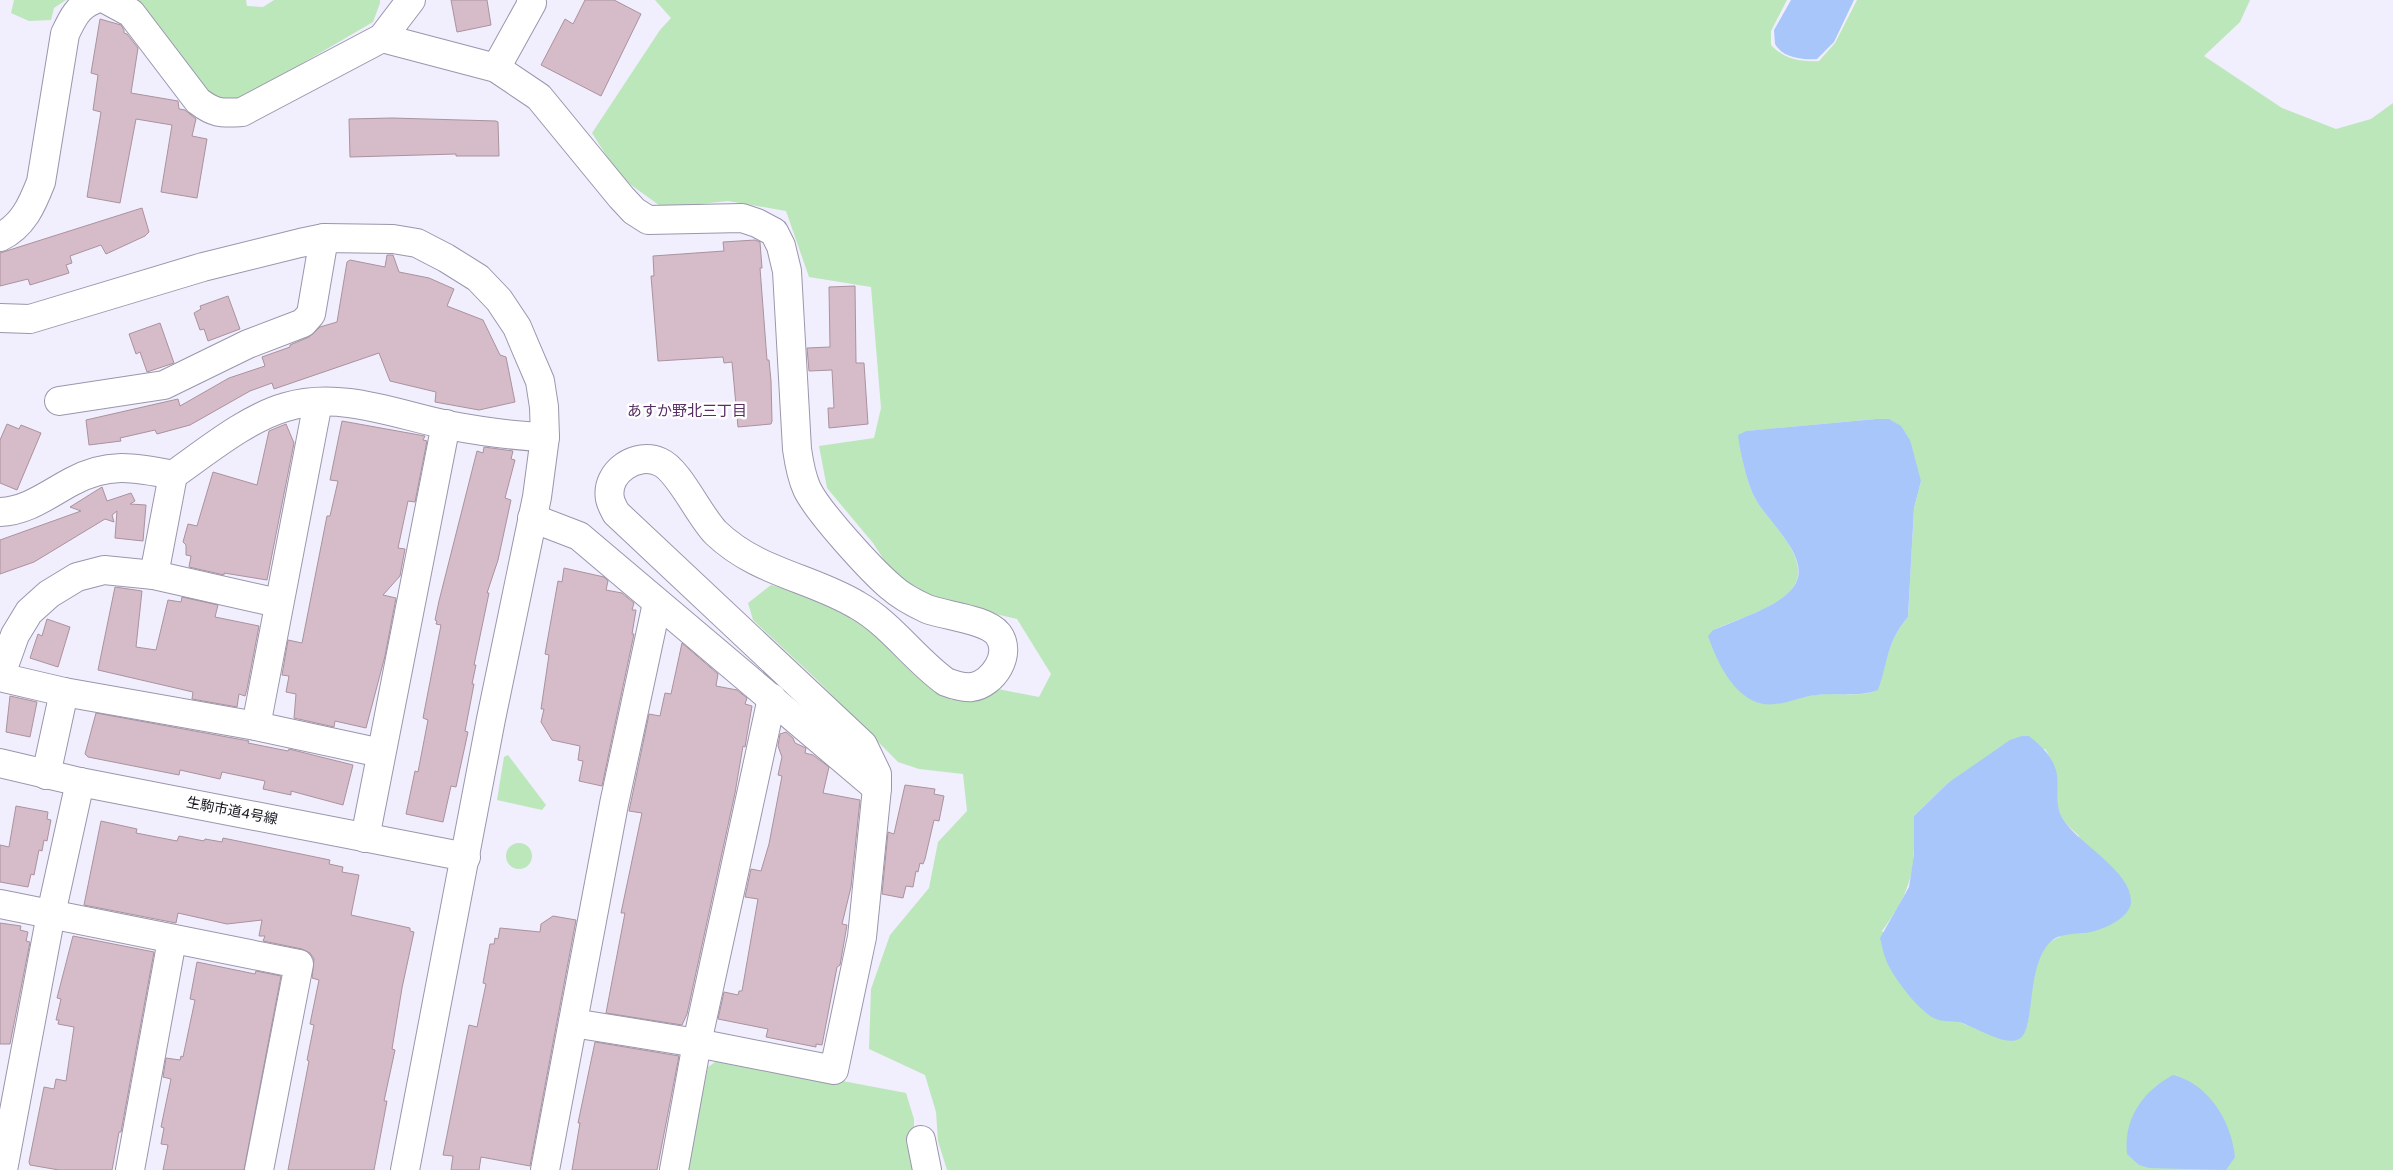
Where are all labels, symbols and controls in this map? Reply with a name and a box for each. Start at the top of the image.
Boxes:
district label: あすか野北三丁目 [627,402,747,422]
street label: 生駒市道4号線 [185,795,279,829]

